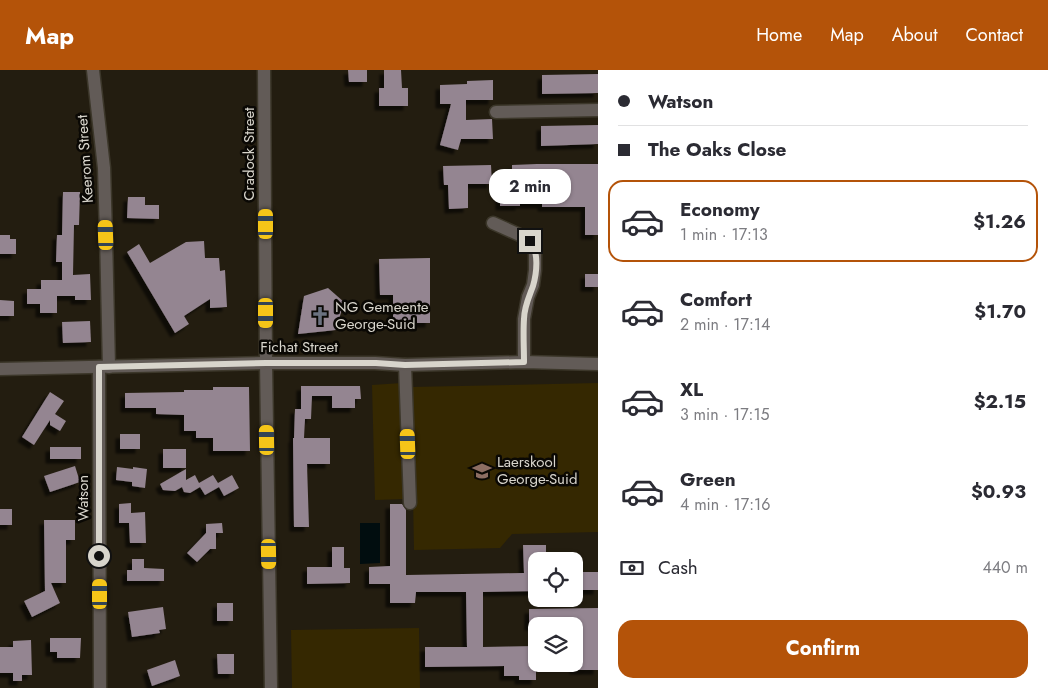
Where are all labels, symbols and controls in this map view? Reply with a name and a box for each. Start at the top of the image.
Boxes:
text: Map [25,18,74,53]
text: Home [756,22,802,48]
text: Map [830,22,864,48]
text: About [892,22,937,48]
text: Contact [965,22,1023,48]
text: Watson [648,88,713,115]
street label: Cradock Street [238,107,260,201]
street label: Keerom Street [71,114,99,204]
text: The Oaks Close [648,136,786,163]
callout: 2 min [489,169,571,204]
text: 2 min [509,175,551,198]
text: Economy [680,196,760,223]
icon: car [620,199,665,244]
text: $1.26 [973,208,1026,235]
car [258,209,273,239]
car [97,220,114,250]
text: 1 min · 17:13 [680,223,768,246]
route end [519,230,541,252]
text: Comfort [680,286,752,313]
icon: car [620,289,665,334]
place label: NG Gemeente George-Suid [335,296,429,335]
car [258,298,273,328]
text: $1.70 [974,298,1026,325]
church icon: NG Gemeente George-Suid [309,305,331,327]
text: 2 min · 17:14 [680,313,770,336]
street label: Fichat Street [260,336,338,358]
text: XL [680,376,703,403]
icon: car [620,379,665,424]
text: $2.15 [974,388,1026,415]
text: 3 min · 17:15 [680,403,770,426]
car [259,425,274,455]
car [399,429,416,459]
place label: Laerskool George-Suid [497,451,577,490]
school or university icon: Laerskool George-Suid [471,460,493,482]
text: Green [680,466,736,493]
icon: car [620,469,665,514]
street label: Watson [72,475,94,521]
text: $0.93 [971,478,1026,505]
text: 4 min · 17:16 [680,493,770,516]
car [261,539,276,569]
route start [88,545,110,567]
map controls [528,552,583,672]
button: locate [528,552,583,607]
icon: cash [618,554,646,582]
text: Cash [658,554,698,581]
text: 440 m [982,556,1028,579]
car [92,579,107,609]
button: layers [528,617,583,672]
button: Confirm [618,620,1028,678]

